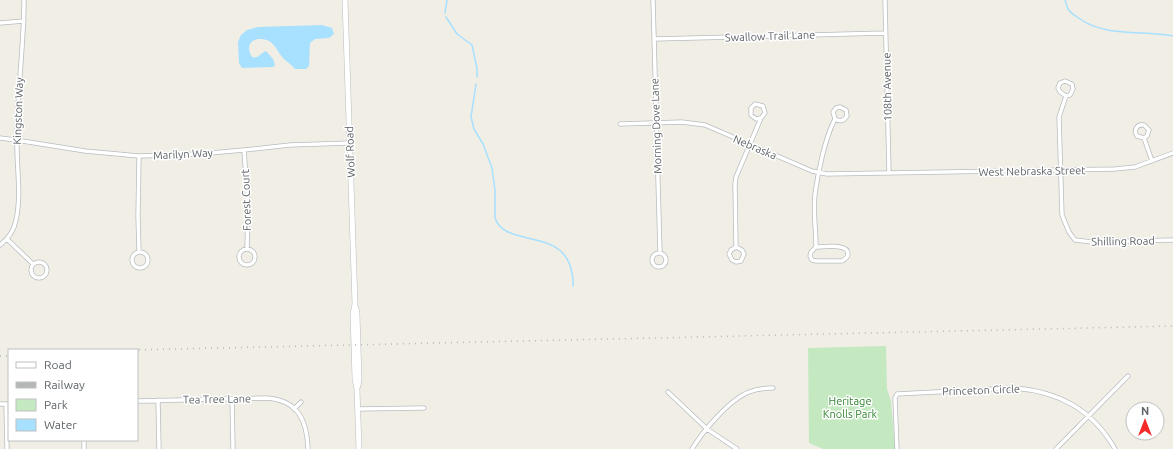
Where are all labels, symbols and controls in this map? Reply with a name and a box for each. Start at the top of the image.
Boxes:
street label: Swallow Trail Lane [725,28,815,44]
street label: 108th Avenue [880,53,894,121]
street label: Kingston Way [11,76,25,145]
street label: Morning Dove Lane [648,78,664,174]
street label: Wolf Road [343,126,357,178]
street label: Nebraska [731,132,779,162]
street label: Marilyn Way [153,146,214,162]
street label: West Nebraska Street [978,164,1086,178]
street label: Forest Court [239,168,253,231]
street label: Shilling Road [1091,234,1155,248]
legend [8,349,138,441]
text: Road [44,358,72,371]
text: Railway [44,378,85,391]
street label: Princeton Circle [942,383,1020,397]
street label: Tea Tree Lane [183,392,251,406]
park label: Heritage Knolls Park [823,395,878,420]
text: Park [44,398,68,411]
north arrow [1125,401,1165,441]
text: N [1141,405,1149,417]
text: Water [44,418,77,431]

